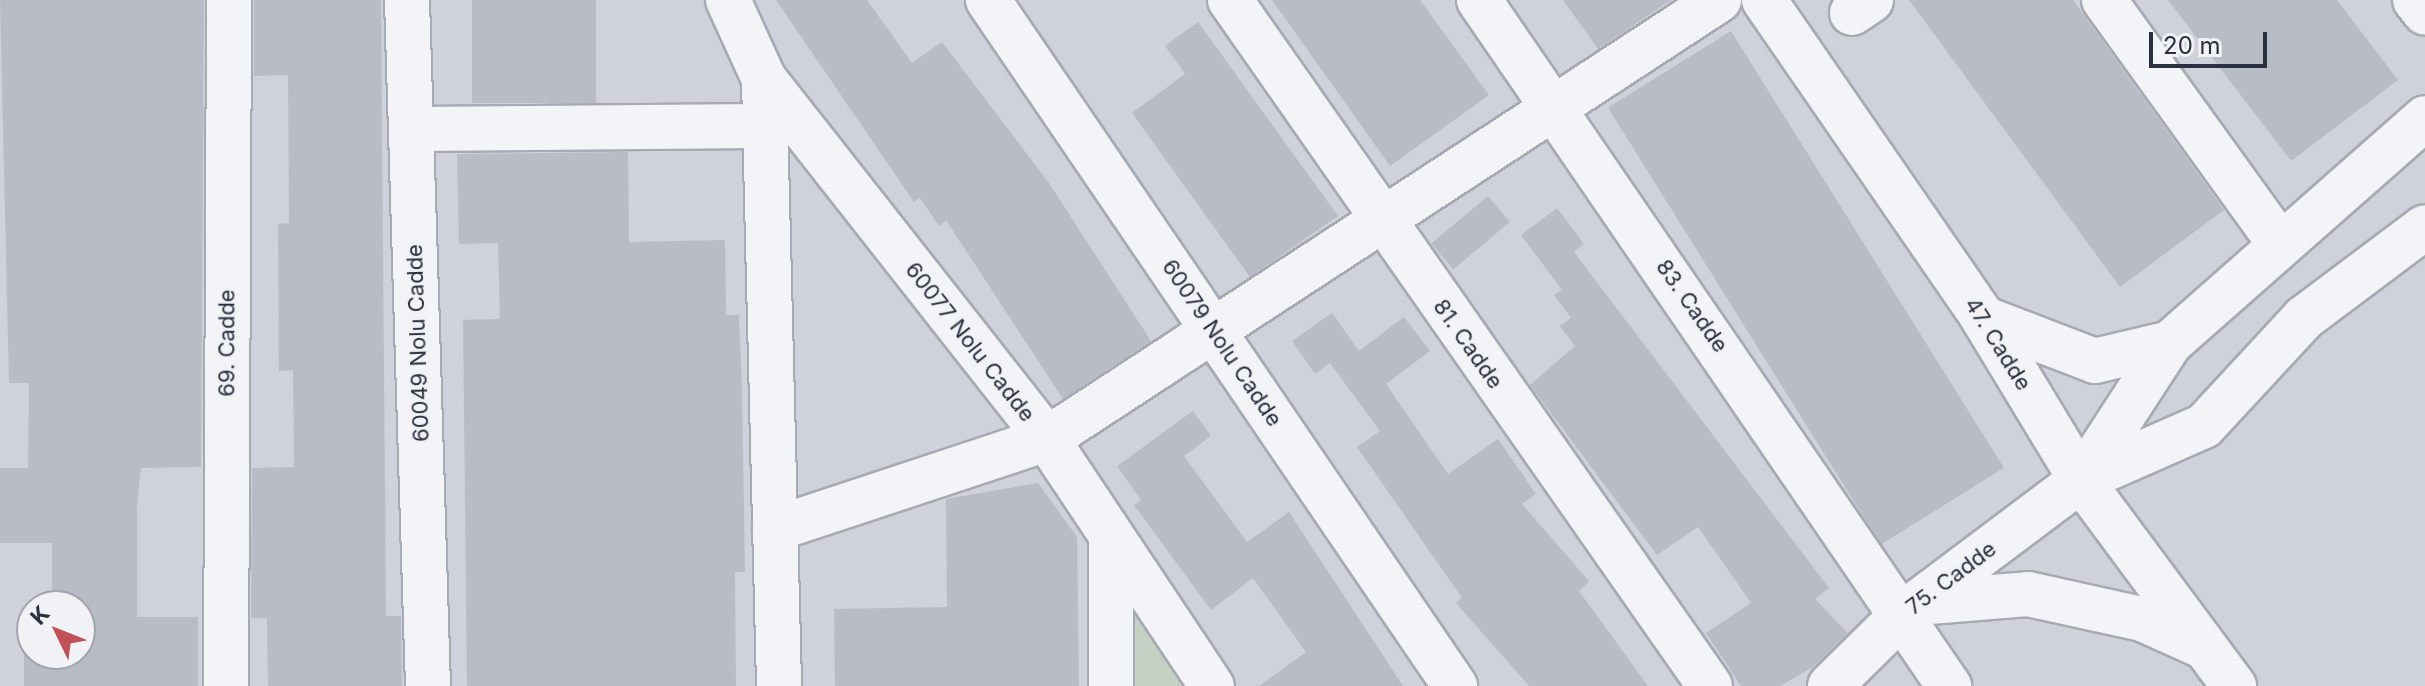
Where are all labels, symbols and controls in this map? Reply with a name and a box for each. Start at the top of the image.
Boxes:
scale bar [2153,16,2271,66]
text: 20 m [2163,31,2221,60]
street label: 60049 Nolu Cadde [401,244,435,442]
street label: 83. Cadde [1650,254,1734,358]
street label: 60079 Nolu Cadde [1156,255,1288,431]
street label: 60077 Nolu Cadde [900,257,1040,427]
street label: 69. Cadde [214,289,240,397]
street label: 47. Cadde [1959,293,2037,395]
street label: 81. Cadde [1428,294,1508,394]
street label: 75. Cadde [1901,536,2001,620]
north arrow [16,590,96,670]
text: K [25,600,55,630]

